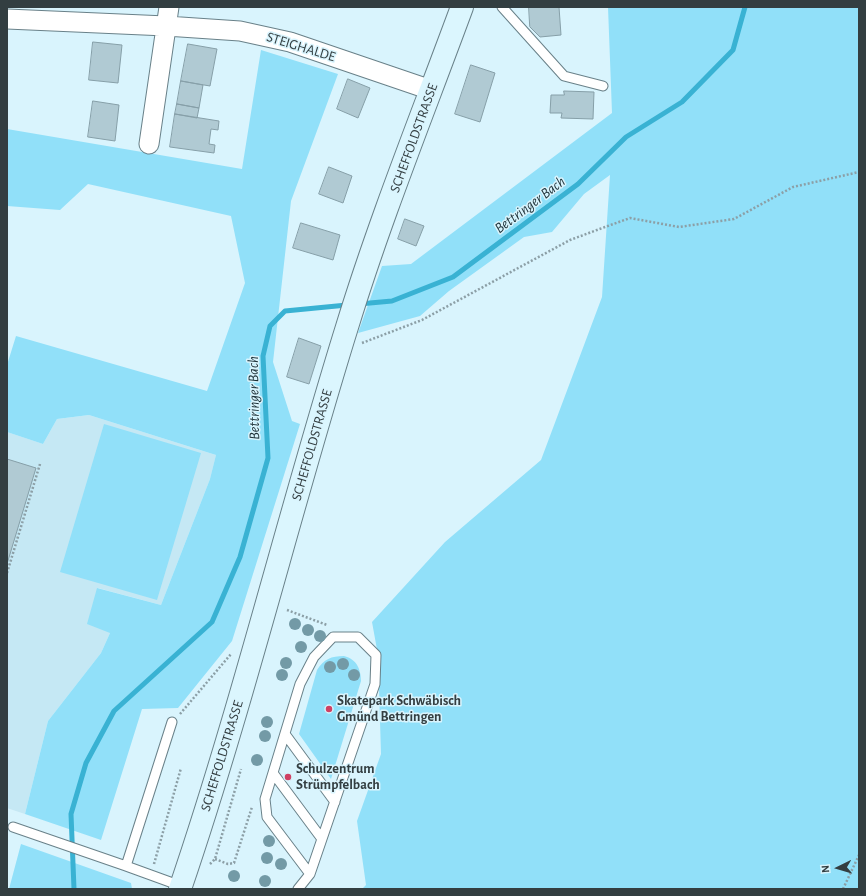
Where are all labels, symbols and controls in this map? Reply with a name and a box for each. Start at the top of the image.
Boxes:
street label: STEIGHALDE [265,29,337,65]
street label: SCHEFFOLDSTRASSE [386,81,442,195]
water label: Bettringer Bach [491,173,569,237]
water label: Bettringer Bach [244,356,264,440]
street label: SCHEFFOLDSTRASSE [288,387,336,503]
place label: Skatepark Schwäbisch Gmünd Bettringen [337,693,461,726]
street label: SCHEFFOLDSTRASSE [197,698,247,814]
marker: Skatepark Schwäbisch Gmünd Bettringen [324,704,334,714]
place label: Schulzentrum Strümpfelbach [296,761,380,794]
marker: Schulzentrum Strümpfelbach [283,772,293,782]
north arrow [818,848,858,888]
text: N [820,865,831,873]

